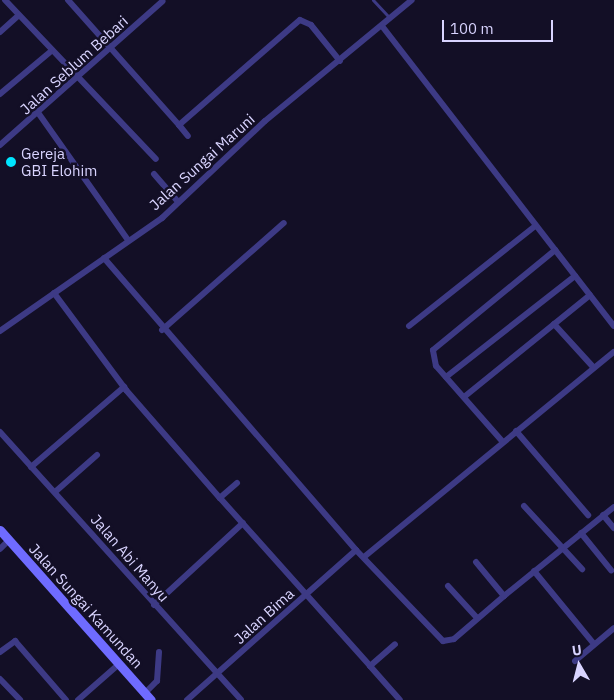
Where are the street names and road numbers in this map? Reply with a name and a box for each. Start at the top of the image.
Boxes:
street label: Jalan Seblum Bebari [16,12,132,118]
street label: Jalan Sungai Maruni [146,110,258,214]
street label: Jalan Abi Manyu [87,511,173,605]
street label: Jalan Sungai Kamundan [25,540,147,672]
street label: Jalan Bima [230,584,298,648]

